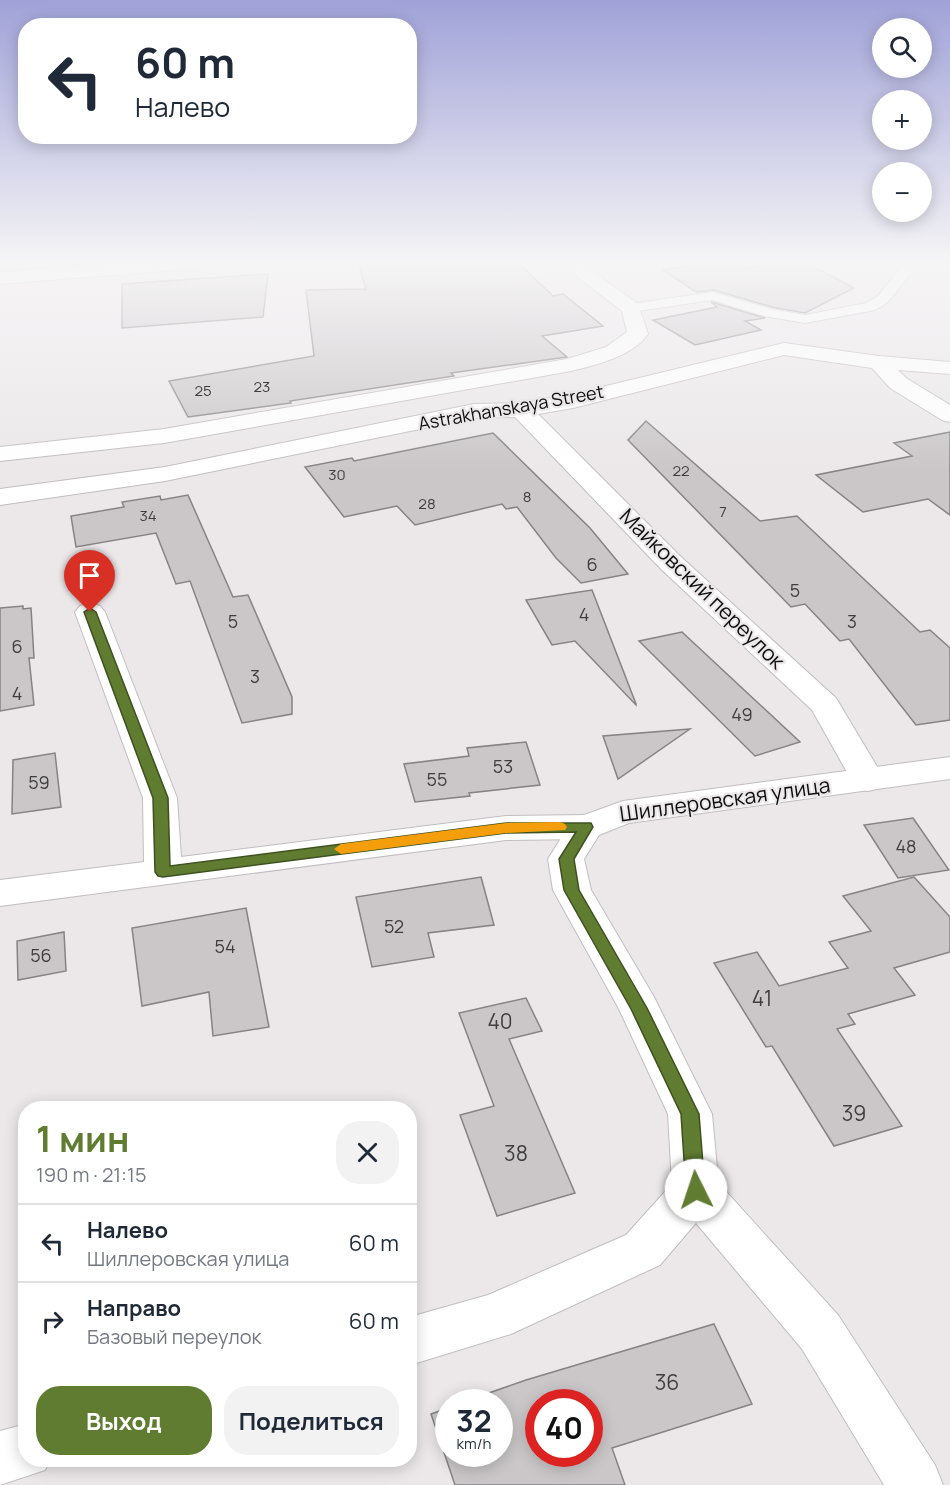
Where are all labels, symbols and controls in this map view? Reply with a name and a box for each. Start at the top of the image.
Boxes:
map controls [872,18,932,222]
button: search [872,18,932,78]
text: 60 m [135,33,235,91]
icon: left [36,42,114,120]
text: Налево [135,88,230,125]
button: + [872,90,932,150]
button: − [872,162,932,222]
house number: 23 [254,376,270,397]
street label: Astrakhanskaya Street [416,379,605,435]
house number: 25 [194,380,212,401]
house number: 22 [672,460,690,481]
house number: 30 [328,464,346,485]
house number: 8 [523,486,531,507]
house number: 28 [418,493,436,514]
house number: 7 [719,501,727,522]
street label: Майковский переулок [614,502,792,675]
house number: 34 [139,505,157,526]
pin [64,550,115,612]
house number: 6 [586,552,598,576]
icon: arrive [73,559,106,592]
house number: 5 [790,578,800,602]
house number: 4 [579,602,589,626]
house number: 5 [228,609,238,633]
house number: 3 [847,609,857,633]
house number: 6 [11,634,23,658]
house number: 3 [250,664,260,688]
house number: 4 [12,681,22,705]
house number: 49 [731,702,753,726]
house number: 53 [493,754,513,778]
house number: 55 [427,767,447,791]
house number: 59 [28,770,50,794]
street label: Шиллеровская улица [618,770,832,828]
house number: 48 [895,834,917,858]
house number: 52 [384,914,404,938]
house number: 54 [214,934,236,958]
house number: 56 [30,943,52,967]
house number: 41 [752,984,772,1012]
house number: 40 [487,1007,513,1035]
house number: 39 [842,1099,866,1127]
text: 1 мин [36,1114,129,1163]
button: close [336,1121,399,1184]
house number: 38 [504,1139,528,1167]
position arrow [664,1158,728,1222]
text: 190 m · 21:15 [36,1161,146,1188]
text: Налево [87,1215,168,1245]
icon: left [36,1227,69,1260]
text: 60 m [349,1228,399,1258]
text: Шиллеровская улица [87,1245,289,1272]
text: Направо [87,1293,181,1323]
icon: right [36,1305,69,1338]
text: 60 m [349,1306,399,1336]
text: Базовый переулок [87,1323,261,1350]
house number: 36 [655,1368,679,1396]
button: Выход [36,1386,212,1455]
button: Поделиться [224,1386,399,1455]
speed limit sign: 40 [525,1389,603,1467]
text: 32 [456,1400,492,1441]
text: km/h [457,1433,491,1454]

